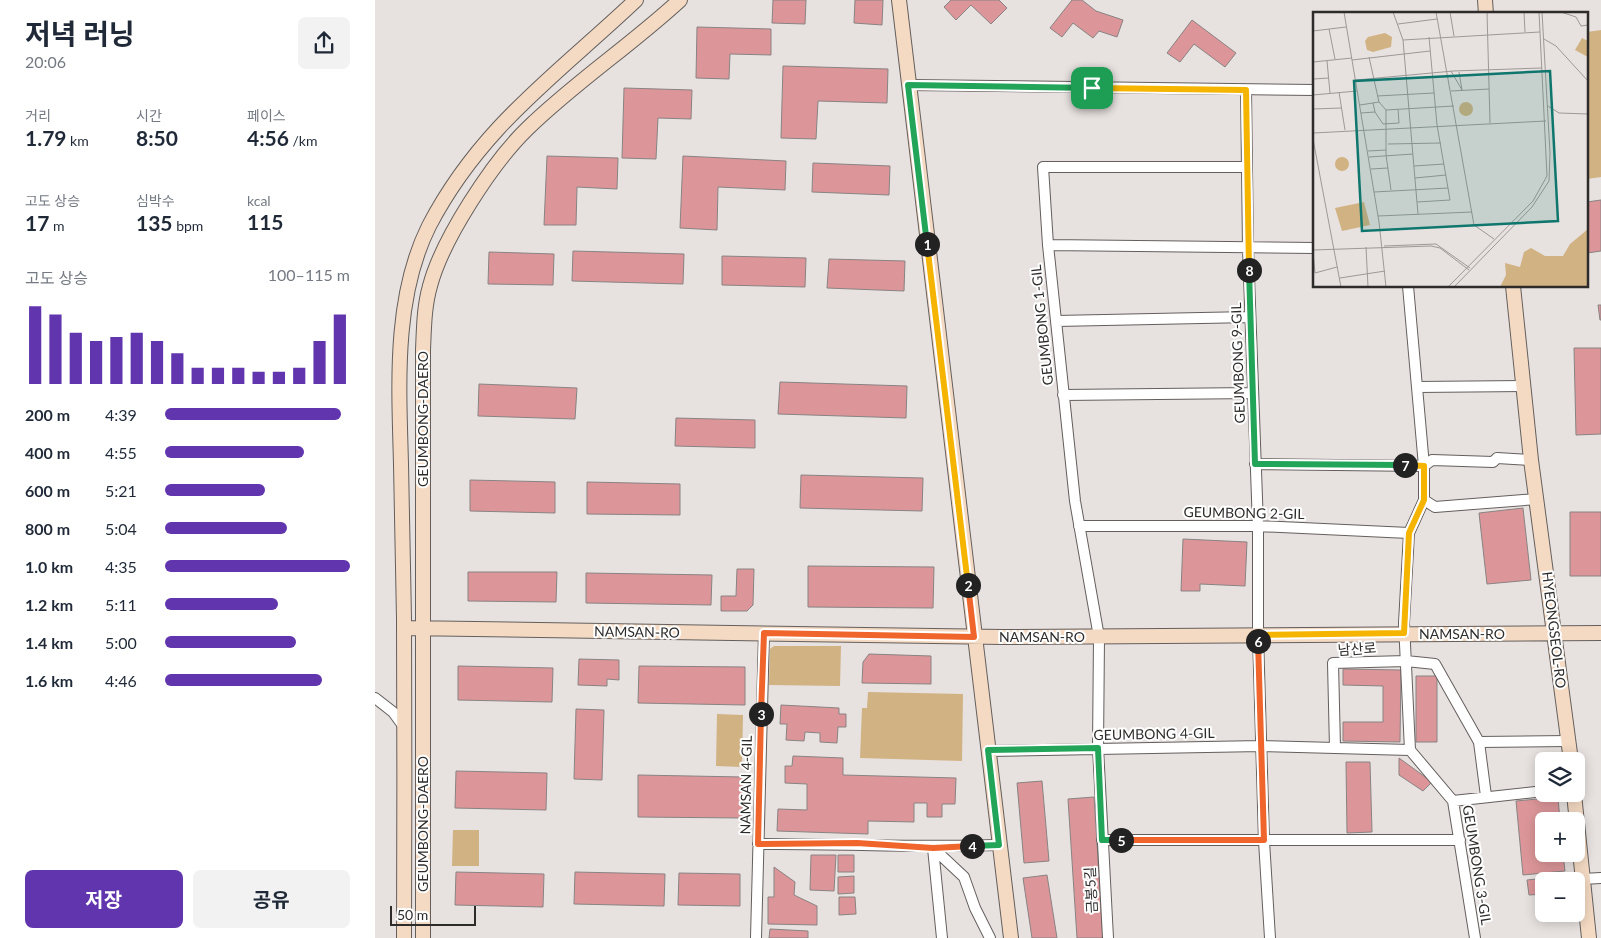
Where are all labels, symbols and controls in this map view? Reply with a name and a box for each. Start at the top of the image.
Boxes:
inset map [1313,12,1589,288]
text: 저녁 러닝 [25,16,135,50]
button: share [298,17,350,69]
text: 20:06 [25,52,66,71]
pin [1071,67,1113,109]
icon: arrive [1078,74,1106,102]
text: 거리 [25,107,51,124]
text: 시간 [136,107,162,124]
text: 페이스 [247,107,286,124]
text: 1.79 [25,125,67,150]
text: 8:50 [136,125,178,150]
text: 4:56 [247,125,289,150]
text: km [67,132,89,149]
text: /km [289,132,318,149]
text: 고도 상승 [25,192,80,209]
text: 심박수 [136,192,175,209]
text: kcal [247,192,271,209]
text: 115 [247,209,284,234]
text: 17 [25,210,49,235]
text: 135 [136,210,173,235]
text: m [49,217,64,234]
text: bpm [173,217,203,234]
pin: 1 [915,232,939,256]
text: 1 [923,236,932,253]
pin: 8 [1237,258,1261,282]
text: 8 [1245,262,1254,279]
street label: GEUMBONG 1-GIL [1027,264,1056,386]
text: 100–115 m [268,265,350,284]
text: 고도 상승 [25,268,88,287]
street label: GEUMBONG 9-GIL [1227,302,1248,424]
street label: GEUMBONG-DAERO [414,351,431,487]
text: 200 m [25,405,70,424]
text: 4:39 [105,405,137,424]
text: 400 m [25,443,70,462]
text: 4:55 [105,443,137,462]
pin: 7 [1393,452,1417,478]
text: 7 [1401,457,1410,474]
text: 600 m [25,481,70,500]
text: 5:21 [105,481,137,500]
street label: GEUMBONG 2-GIL [1183,503,1305,522]
text: 800 m [25,519,70,538]
text: 5:04 [105,519,137,538]
text: 1.0 km [25,557,73,576]
text: 4:35 [105,557,137,576]
street label: HYEONGSEOL-RO [1539,571,1570,689]
pin: 2 [955,572,981,598]
text: 2 [964,577,973,594]
text: 1.2 km [25,595,73,614]
text: 5:11 [105,595,137,614]
street label: NAMSAN-RO [594,622,680,641]
street label: NAMSAN-RO [1419,625,1505,642]
street label: NAMSAN-RO [999,628,1085,645]
pin: 6 [1245,628,1271,654]
text: 1.4 km [25,633,73,652]
text: 5:00 [105,633,137,652]
text: 6 [1254,633,1263,650]
street label: 남산로 [1337,639,1377,658]
text: 1.6 km [25,671,73,690]
text: 4:46 [105,671,137,690]
pin: 3 [749,702,773,726]
text: 3 [757,706,766,723]
street label: GEUMBONG 4-GIL [1093,724,1215,743]
street label: NAMSAN 4-GIL [736,735,755,835]
map controls [1535,752,1585,922]
button: layers [1535,752,1585,802]
street label: GEUMBONG-DAERO [414,756,431,892]
street label: GEUMBONG 3-GIL [1460,804,1495,926]
button: + [1535,812,1585,862]
pin: 5 [1109,828,1133,852]
text: 5 [1117,832,1126,849]
pin: 4 [959,834,985,858]
text: 4 [968,838,977,855]
street label: 금봉5길 [1081,866,1100,914]
button: 저장 [25,870,183,928]
button: 공유 [193,870,350,928]
button: − [1535,872,1585,922]
scale bar [390,903,476,926]
text: 50 m [397,906,428,923]

